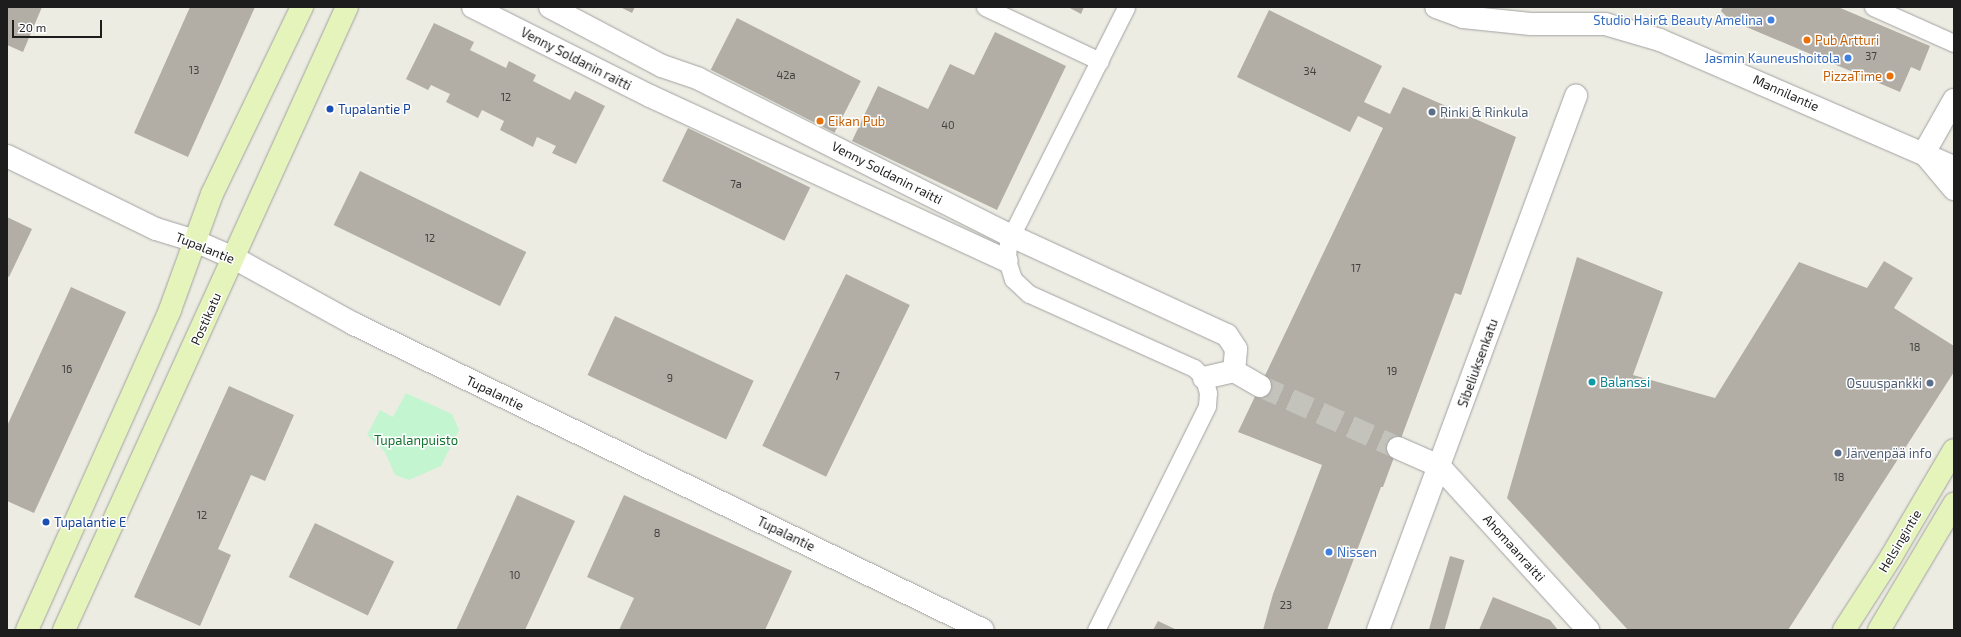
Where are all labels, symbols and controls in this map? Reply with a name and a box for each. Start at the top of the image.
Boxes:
scale bar [14,12,104,38]
place label: Studio Hair& Beauty Amelina [1593,12,1763,28]
marker: Studio Hair& Beauty Amelina [1766,15,1776,25]
text: 20 m [19,20,46,34]
street label: Venny Soldanin raitti [518,24,634,94]
place label: Pub Artturi [1815,32,1879,48]
marker: Pub Artturi [1802,35,1812,45]
house number: 37 [1865,49,1877,63]
place label: Jasmin Kauneushoitola [1705,50,1840,66]
marker: Jasmin Kauneushoitola [1843,53,1853,63]
house number: 13 [189,63,199,77]
house number: 34 [1304,64,1316,78]
house number: 42a [777,68,795,82]
place label: PizzaTime [1823,68,1882,84]
marker: PizzaTime [1885,71,1895,81]
street label: Mannilantie [1751,72,1821,114]
house number: 12 [501,90,511,104]
place label: Tupalantie P [338,101,411,117]
marker: Tupalantie P [325,104,335,114]
place label: Rinki & Rinkula [1440,104,1528,120]
marker: Rinki & Rinkula [1427,107,1437,117]
place label: Eikan Pub [828,113,885,129]
marker: Eikan Pub [815,116,825,126]
house number: 40 [941,118,955,132]
street label: Venny Soldanin raitti [829,138,945,208]
house number: 7a [730,177,742,191]
street label: Tupalantie [173,229,237,267]
house number: 12 [425,231,435,245]
house number: 17 [1351,261,1361,275]
street label: Postikatu [188,290,224,348]
street label: Sibeliuksenkatu [1455,317,1501,409]
house number: 18 [1909,340,1921,354]
house number: 16 [62,362,72,376]
house number: 19 [1387,364,1397,378]
house number: 7 [834,369,840,383]
house number: 9 [667,371,673,385]
street label: Tupalantie [464,372,526,414]
place label: Balanssi [1600,374,1650,390]
place label: Osuuspankki [1847,375,1922,391]
marker: Balanssi [1587,377,1597,387]
marker: Osuuspankki [1925,378,1935,388]
park label: Tupalanpuisto [374,432,458,448]
place label: Järvenpää info [1846,445,1932,461]
marker: Järvenpää info [1833,448,1843,458]
house number: 18 [1833,470,1845,484]
street label: Helsingintie [1875,507,1925,575]
house number: 12 [197,508,207,522]
street label: Ahomaanraitti [1480,511,1548,585]
street label: Tupalantie [755,513,817,555]
place label: Tupalantie E [54,514,126,530]
marker: Tupalantie E [41,517,51,527]
house number: 8 [654,526,660,540]
place label: Nissen [1337,544,1377,560]
marker: Nissen [1324,547,1334,557]
house number: 10 [509,568,521,582]
house number: 23 [1280,598,1292,612]

